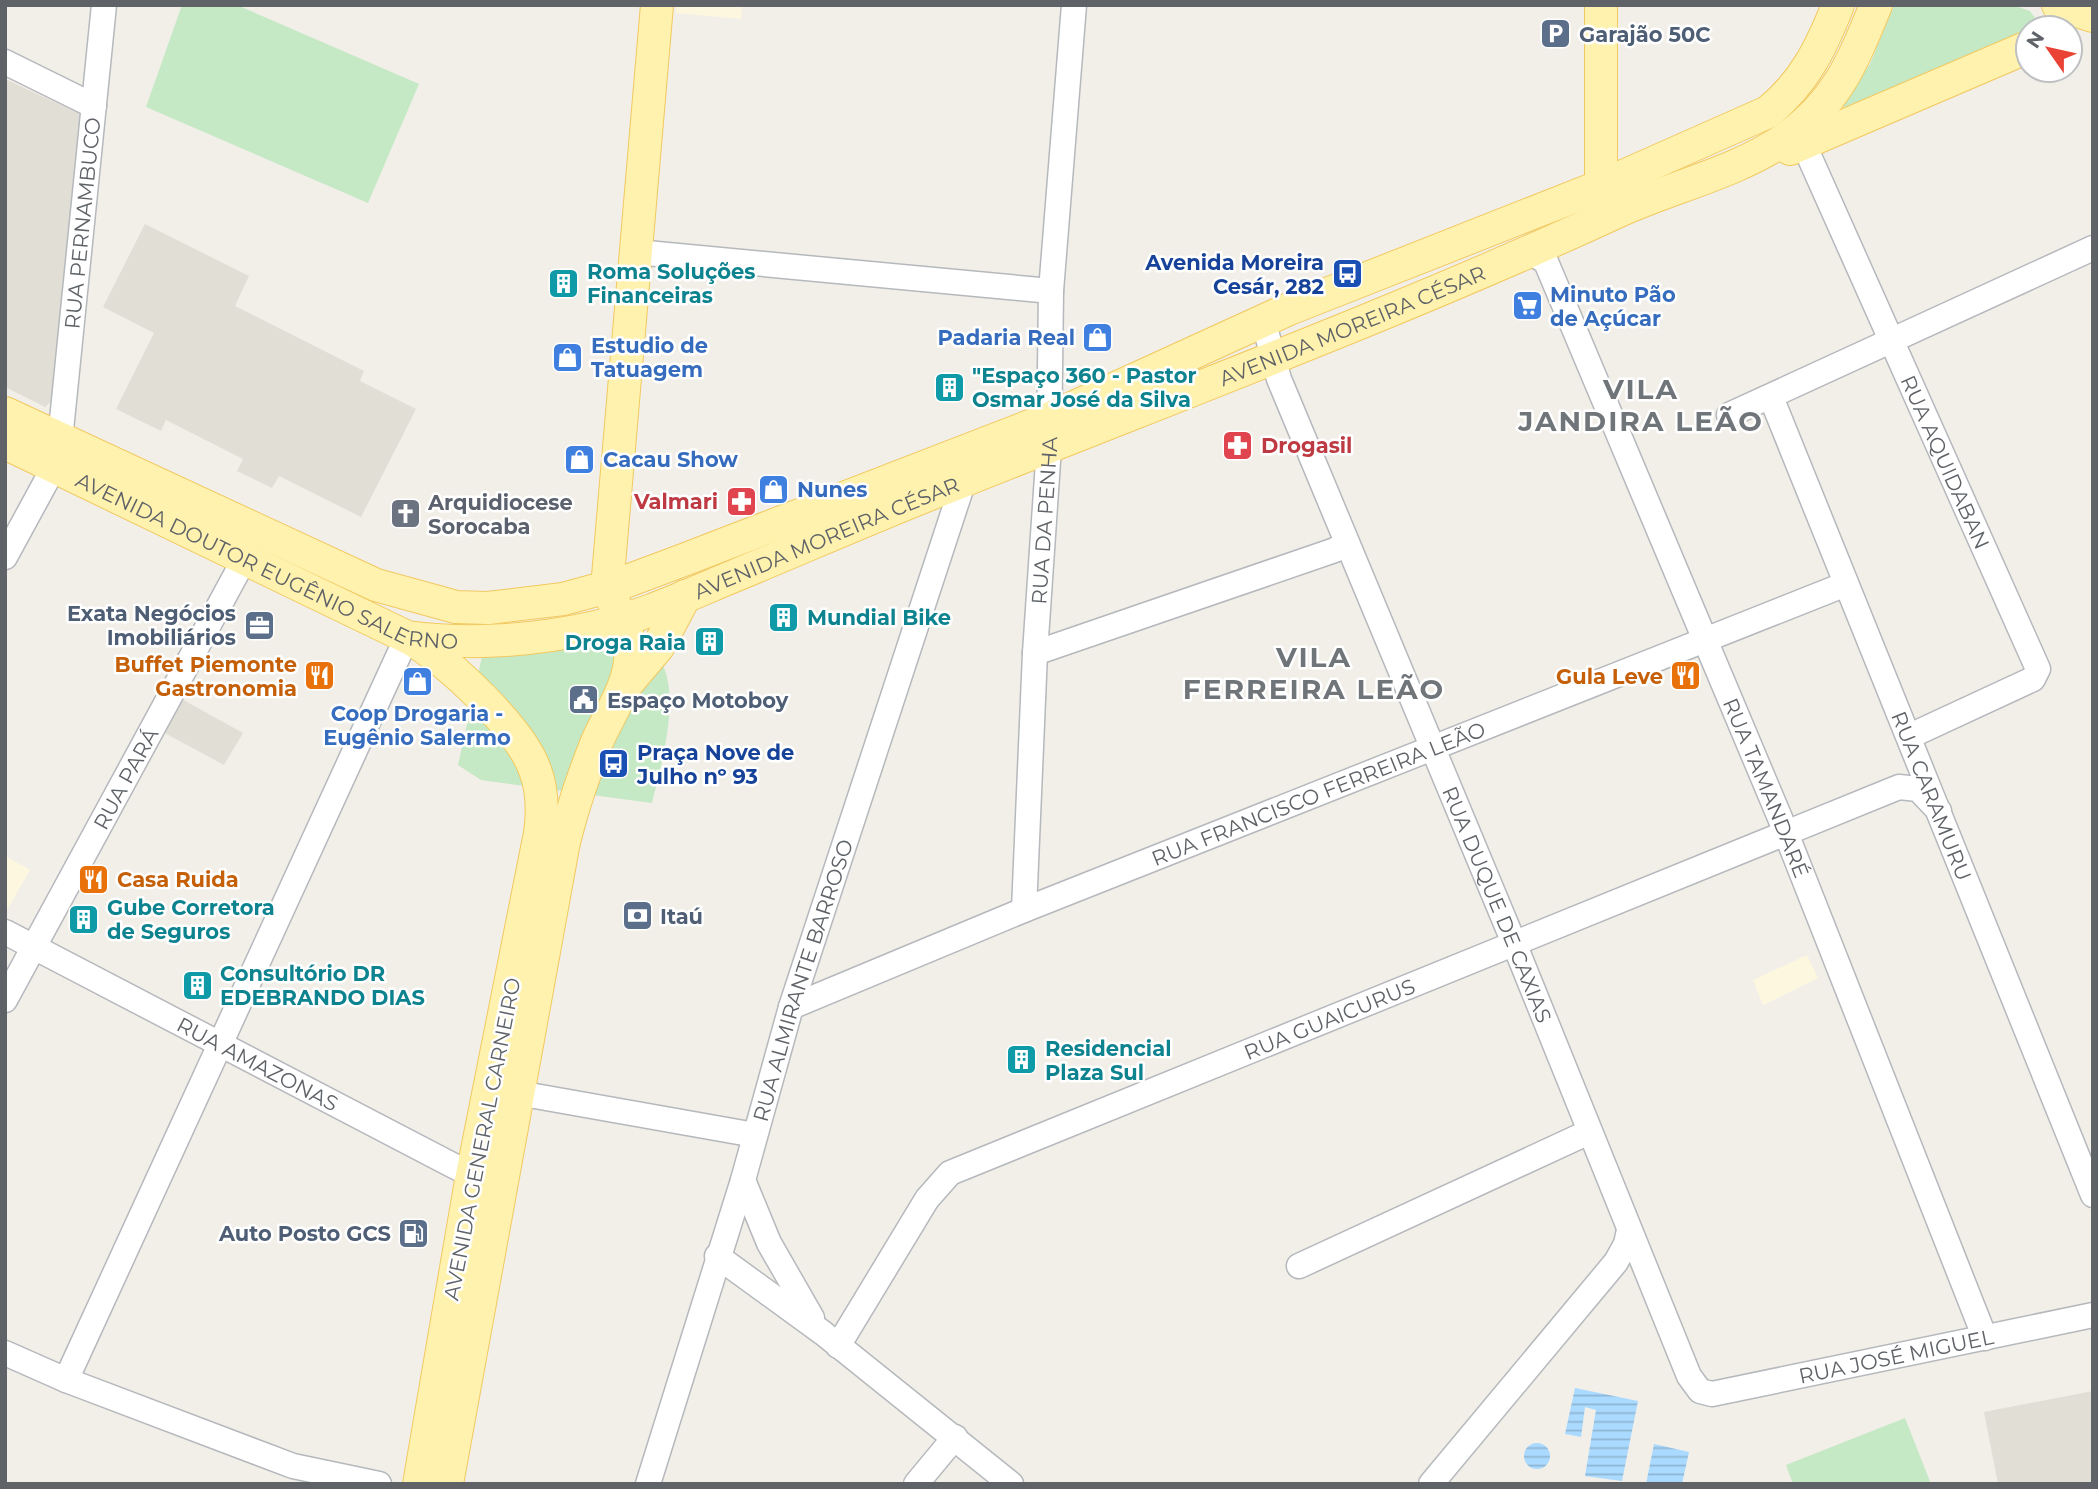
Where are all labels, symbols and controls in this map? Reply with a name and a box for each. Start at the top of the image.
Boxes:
north arrow [2014,14,2084,84]
parking icon: Garajão 50C [1539,17,1573,51]
place label: Garajão 50C [1579,22,1710,47]
text: N [2021,27,2049,53]
street label: RUA PERNAMBUCO [59,116,105,330]
place label: Avenida Moreira Cesár, 282 [1144,250,1324,299]
bus stop icon: Avenida Moreira Cesár, 282 [1330,257,1364,291]
place label: Roma Soluções Financeiras [587,259,755,308]
street label: AVENIDA MOREIRA CÉSAR [1216,260,1489,391]
building icon: Roma Soluções Financeiras [547,266,581,300]
place label: Minuto Pão de Açúcar [1550,282,1676,331]
supermarket icon: Minuto Pão de Açúcar [1510,289,1544,323]
shop icon: Padaria Real [1081,320,1115,354]
place label: Padaria Real [938,325,1075,350]
place label: Estudio de Tatuagem [591,333,708,382]
shop icon: Estudio de Tatuagem [551,340,585,374]
place label: "Espaço 360 - Pastor Osmar José da Silva [972,363,1196,412]
building icon: "Espaço 360 - Pastor Osmar José da Silva [932,370,966,404]
street label: RUA AQUIDABAN [1896,371,1995,553]
district label: VILA JANDIRA LEÃO [1517,372,1764,438]
pharmacy icon: Drogasil [1221,428,1255,462]
place label: Drogasil [1261,433,1352,458]
street label: RUA DA PENHA [1026,436,1062,605]
shop icon: Cacau Show [563,442,597,476]
place label: Cacau Show [603,447,738,472]
street label: AVENIDA DOUTOR EUGÊNIO SALERNO [72,467,459,653]
street label: AVENIDA MOREIRA CÉSAR [690,471,963,604]
shop icon: Nunes [757,472,791,506]
place label: Nunes [797,477,867,502]
pharmacy icon: Valmari [724,484,758,518]
place label: Valmari [633,489,718,514]
place label: Arquidiocese Sorocaba [427,490,573,539]
church icon: Arquidiocese Sorocaba [388,497,422,531]
building icon: Mundial Bike [767,600,801,634]
place label: Exata Negócios Imobiliários [67,601,236,650]
place label: Mundial Bike [807,605,951,630]
office icon: Exata Negócios Imobiliários [242,608,276,642]
building icon: Droga Raia [692,625,726,659]
place label: Droga Raia [565,630,686,655]
district label: VILA FERREIRA LEÃO [1183,640,1445,706]
place label: Buffet Piemonte Gastronomia [115,652,297,701]
restaurant icon: Buffet Piemonte Gastronomia [303,659,337,693]
restaurant icon: Gula Leve [1669,659,1703,693]
shop icon: Coop Drogaria - Eugênio Salermo [400,664,434,698]
place label: Gula Leve [1556,664,1663,689]
public building icon: Espaço Motoboy [567,683,601,717]
place label: Espaço Motoboy [607,688,789,713]
street label: RUA TAMANDARÉ [1718,694,1815,881]
place label: Coop Drogaria - Eugênio Salermo [323,701,511,750]
street label: RUA CARAMURU [1887,707,1977,884]
street label: RUA FRANCISCO FERREIRA LEÃO [1148,716,1489,871]
street label: RUA PARÁ [88,723,163,834]
place label: Praça Nove de Julho nº 93 [636,740,794,789]
bus stop icon: Praça Nove de Julho nº 93 [597,747,631,781]
street label: RUA DUQUE DE CAXIAS [1438,782,1557,1026]
street label: RUA ALMIRANTE BARROSO [747,836,858,1124]
restaurant icon: Casa Ruida [77,862,111,896]
place label: Casa Ruida [117,867,239,892]
place label: Gube Corretora de Seguros [107,895,275,944]
bank icon: Itaú [620,899,654,933]
building icon: Gube Corretora de Seguros [67,902,101,936]
place label: Itaú [660,904,703,929]
place label: Consultório DR EDEBRANDO DIAS [220,961,425,1010]
building icon: Consultório DR EDEBRANDO DIAS [180,968,214,1002]
street label: RUA GUAICURUS [1240,973,1418,1065]
street label: AVENIDA GENERAL CARNEIRO [438,975,526,1303]
street label: RUA AMAZONAS [173,1011,343,1116]
place label: Residencial Plaza Sul [1045,1036,1171,1085]
building icon: Residencial Plaza Sul [1005,1043,1039,1077]
fuel station icon: Auto Posto GCS [397,1216,431,1250]
place label: Auto Posto GCS [218,1221,391,1246]
street label: RUA JOSÉ MIGUEL [1796,1323,1996,1388]

